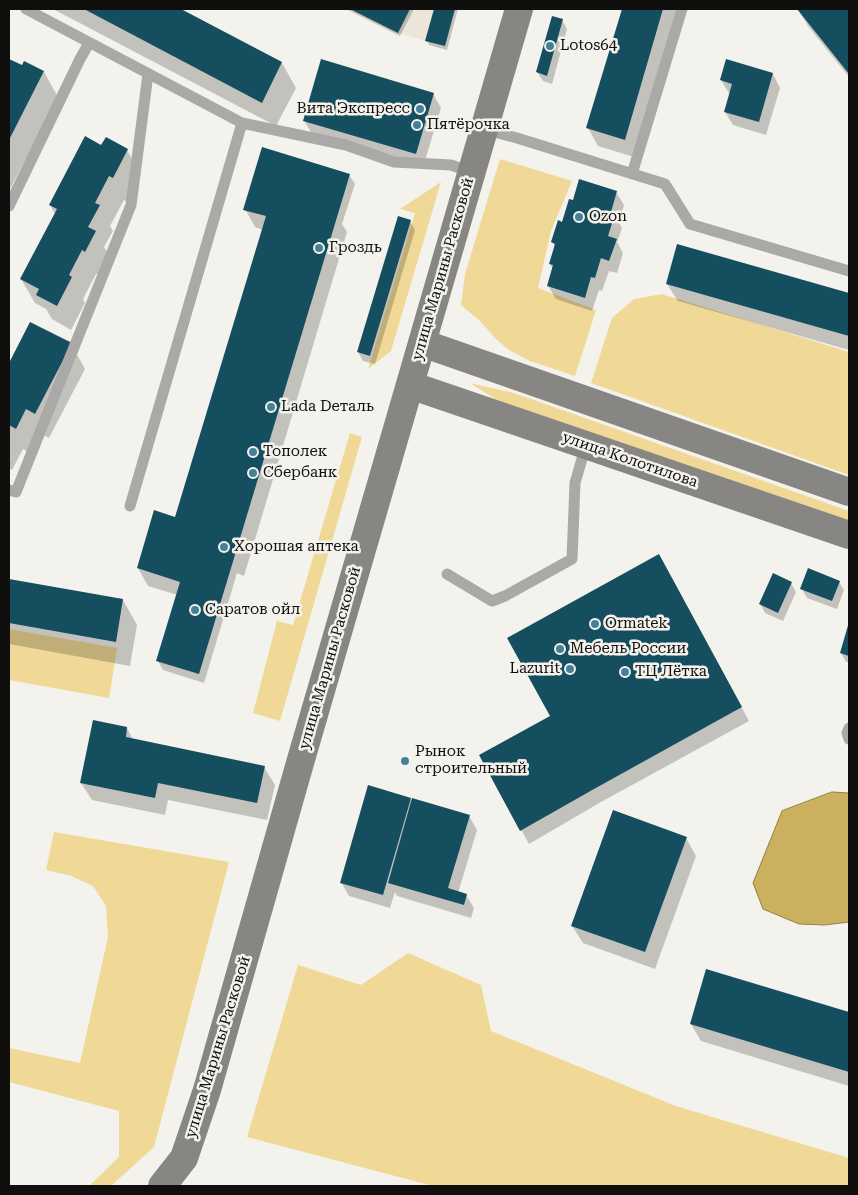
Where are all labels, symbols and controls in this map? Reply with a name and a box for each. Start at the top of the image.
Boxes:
place label: Lotos64 [560,37,617,55]
marker: Lotos64 [544,40,556,52]
place label: Вита Экспресс [297,100,410,118]
marker: Вита Экспресс [414,103,426,115]
place label: Пятёрочка [427,116,510,134]
marker: Пятёрочка [411,119,423,131]
street label: улица Марины Расковой [408,176,478,362]
place label: Ozon [589,208,627,226]
marker: Ozon [573,211,585,223]
place label: Гроздь [329,239,382,257]
marker: Гроздь [313,242,325,254]
place label: Lada Dеталь [281,398,374,416]
marker: Lada Dеталь [265,401,277,413]
street label: улица Колотилова [560,428,700,492]
place label: Тополек [263,443,327,461]
marker: Тополек [247,446,259,458]
place label: Сбербанк [263,464,337,482]
marker: Сбербанк [247,467,259,479]
place label: Хорошая аптека [234,538,359,556]
marker: Хорошая аптека [218,541,230,553]
street label: улица Марины Расковой [295,565,365,751]
place label: Саратов ойл [205,601,300,619]
marker: Саратов ойл [189,604,201,616]
place label: Ormatek [605,615,668,633]
marker: Ormatek [589,618,601,630]
place label: Мебель России [570,640,686,658]
marker: Мебель России [554,643,566,655]
place label: Lazurit [509,660,560,678]
marker: Lazurit [564,663,576,675]
place label: ТЦ Лётка [635,663,707,681]
marker: ТЦ Лётка [619,666,631,678]
place label: Рынок строительный [415,743,527,778]
marker: Рынок строительный [399,755,411,767]
street label: улица Марины Расковой [182,954,254,1140]

